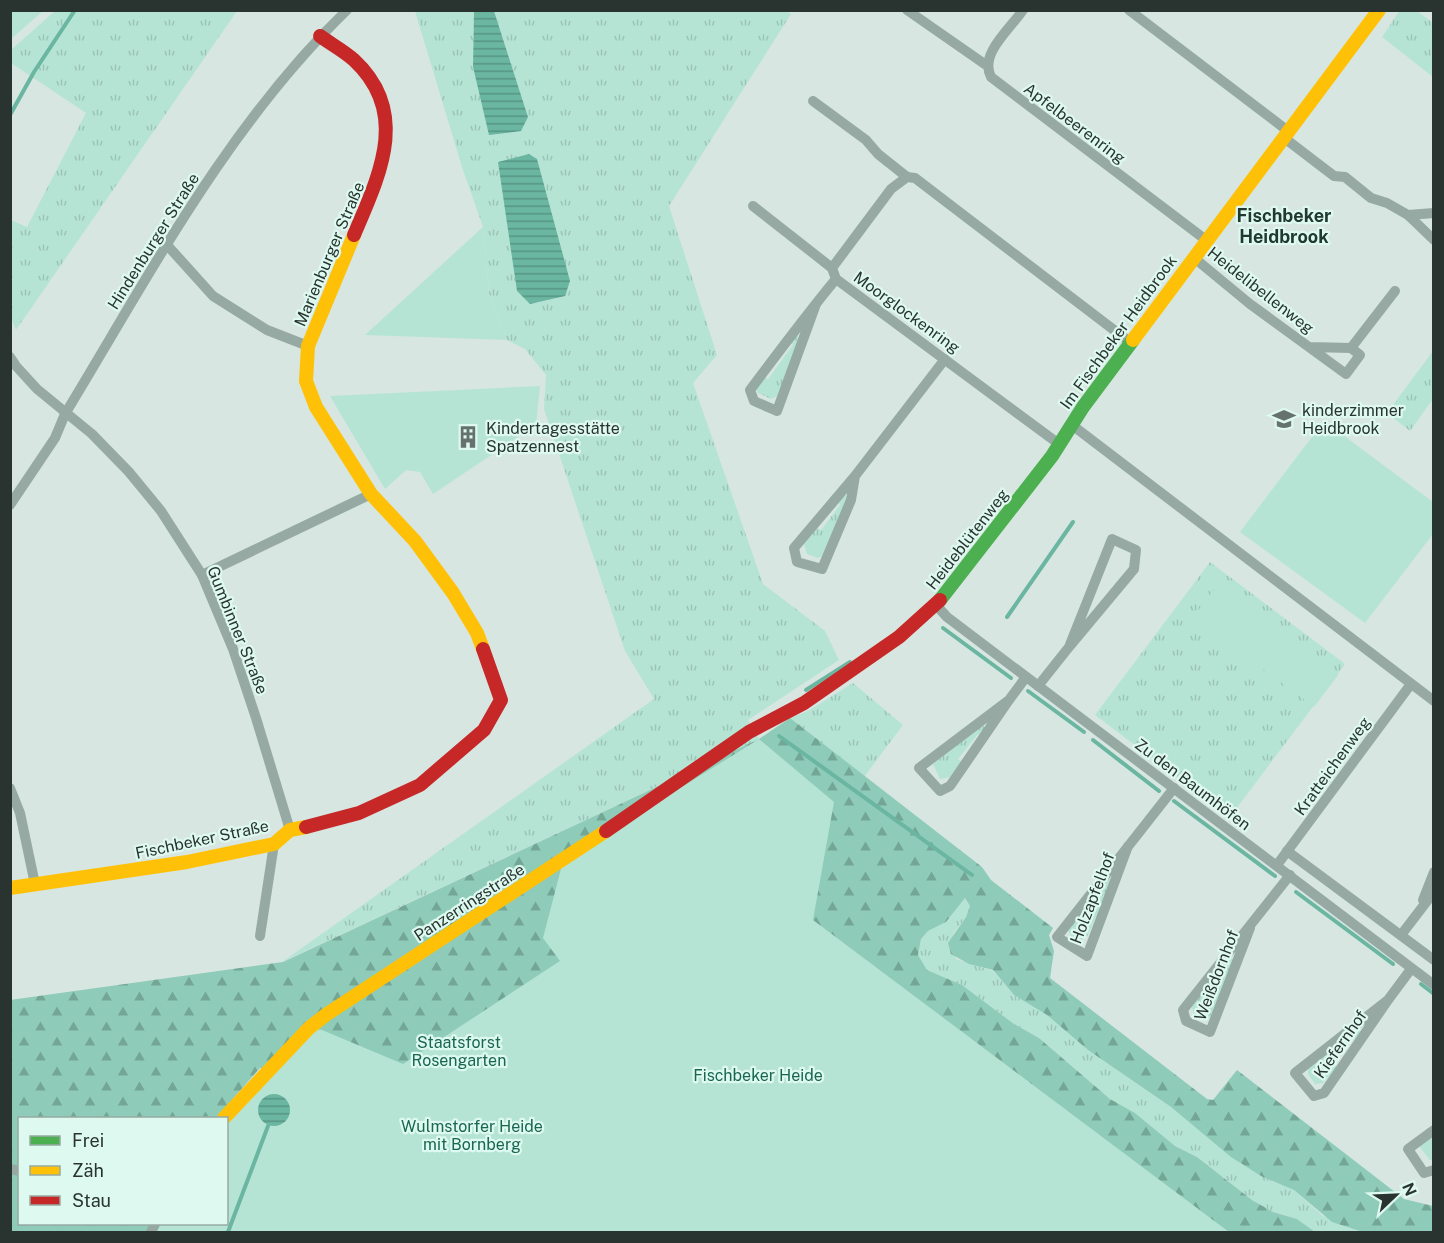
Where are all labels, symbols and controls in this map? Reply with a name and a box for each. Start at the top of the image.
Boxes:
street label: Apfelbeerenring [1020,79,1129,168]
street label: Hindenburger Straße [104,170,203,313]
street label: Marienburger Straße [290,179,369,329]
district label: Fischbeker Heidbrook [1237,205,1332,247]
street label: Heidelibellenweg [1204,243,1318,338]
street label: Im Fischbeker Heidbrook [1056,252,1181,413]
street label: Moorglockenring [850,268,964,357]
place label: kinderzimmer Heidbrook [1302,401,1404,438]
school or university icon: kinderzimmer Heidbrook [1271,406,1297,432]
place label: Kindertagesstätte Spatzennest [486,419,620,456]
building icon: Kindertagesstätte Spatzennest [455,424,481,450]
street label: Heideblütenweg [922,485,1013,593]
street label: Gumbinner Straße [203,563,272,697]
street label: Kratteichenweg [1290,713,1374,819]
street label: Zu den Baumhöfen [1131,735,1254,834]
street label: Fischbeker Straße [134,816,270,863]
street label: Holzapfelhof [1066,850,1119,947]
street label: Panzerringstraße [411,860,528,945]
street label: Weißdornhof [1190,927,1242,1023]
street label: Kiefernhof [1310,1007,1371,1082]
park label: Staatsforst Rosengarten [412,1033,506,1070]
park label: Fischbeker Heide [693,1066,823,1085]
legend [18,1117,228,1225]
park label: Wulmstorfer Heide mit Bornberg [401,1117,543,1154]
text: Frei [72,1130,104,1151]
text: Zäh [72,1160,104,1181]
north arrow [1366,1165,1426,1225]
text: N [1398,1180,1421,1199]
text: Stau [72,1190,111,1211]

